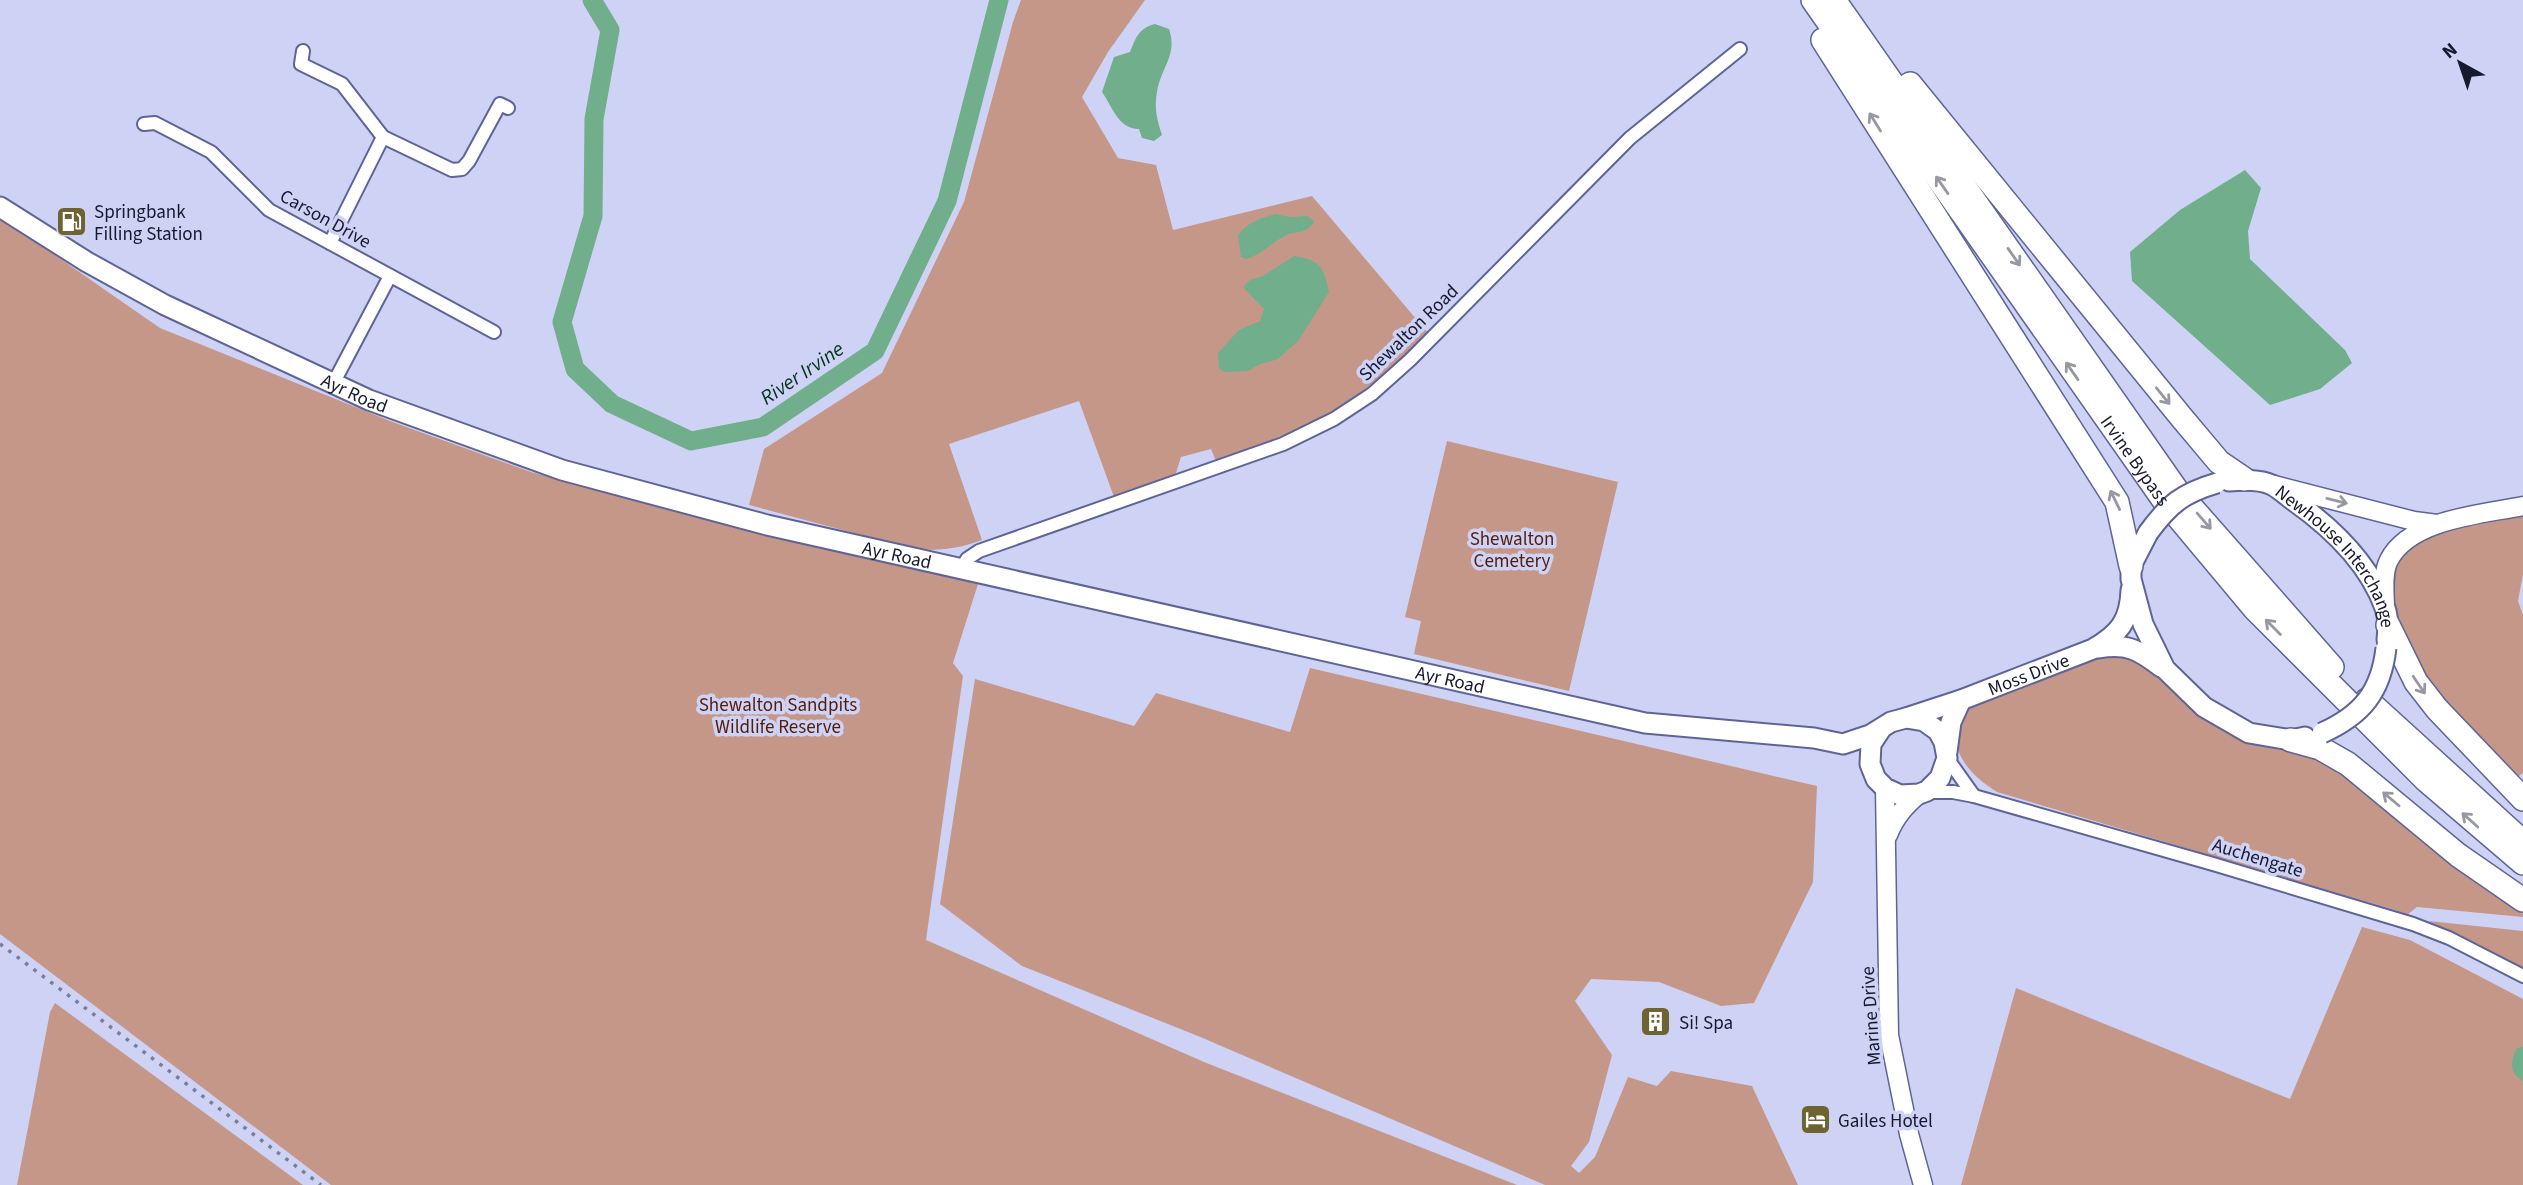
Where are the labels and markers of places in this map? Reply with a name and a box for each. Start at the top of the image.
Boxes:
place label: Springbank Filling Station [94,199,203,248]
fuel station icon: Springbank Filling Station [54,205,88,239]
building icon: Si! Spa [1639,1005,1673,1039]
place label: Si! Spa [1679,1010,1733,1037]
hotel icon: Gailes Hotel [1798,1103,1832,1137]
place label: Gailes Hotel [1838,1108,1933,1135]

